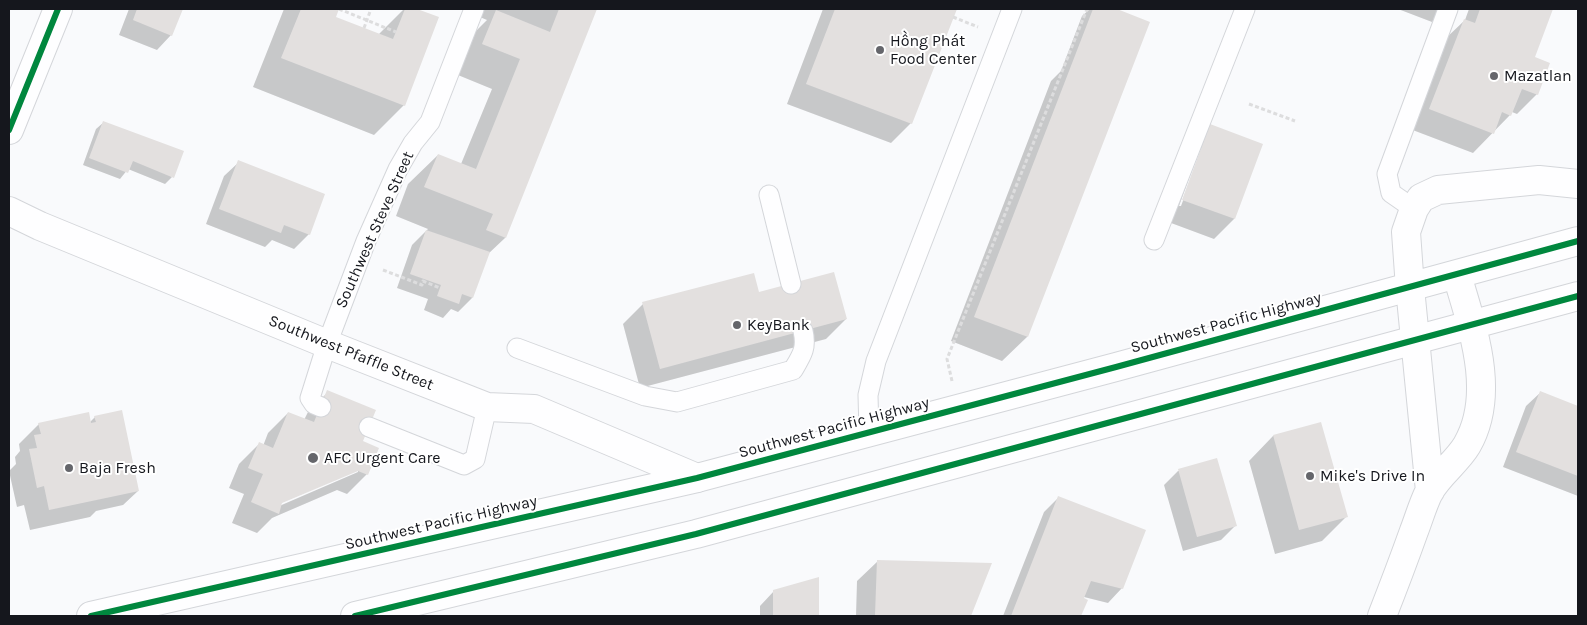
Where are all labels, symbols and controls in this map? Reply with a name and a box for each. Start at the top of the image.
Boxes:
place label: Hồng Phát Food Center [890,31,976,69]
marker: Hồng Phát Food Center [874,44,886,56]
place label: Mazatlan [1504,66,1572,86]
marker: Mazatlan [1488,70,1500,82]
street label: Southwest Steve Street [332,149,418,311]
street label: Southwest Pacific Highway [1128,288,1324,358]
street label: Southwest Pfaffle Street [266,311,436,395]
place label: KeyBank [747,315,810,335]
marker: KeyBank [731,319,743,331]
street label: Southwest Pacific Highway [736,393,932,463]
place label: AFC Urgent Care [324,448,440,468]
marker: AFC Urgent Care [306,451,320,465]
place label: Baja Fresh [79,458,156,478]
marker: Baja Fresh [63,462,75,474]
place label: Mike's Drive In [1320,466,1425,486]
marker: Mike's Drive In [1304,470,1316,482]
street label: Southwest Pacific Highway [343,492,539,554]

